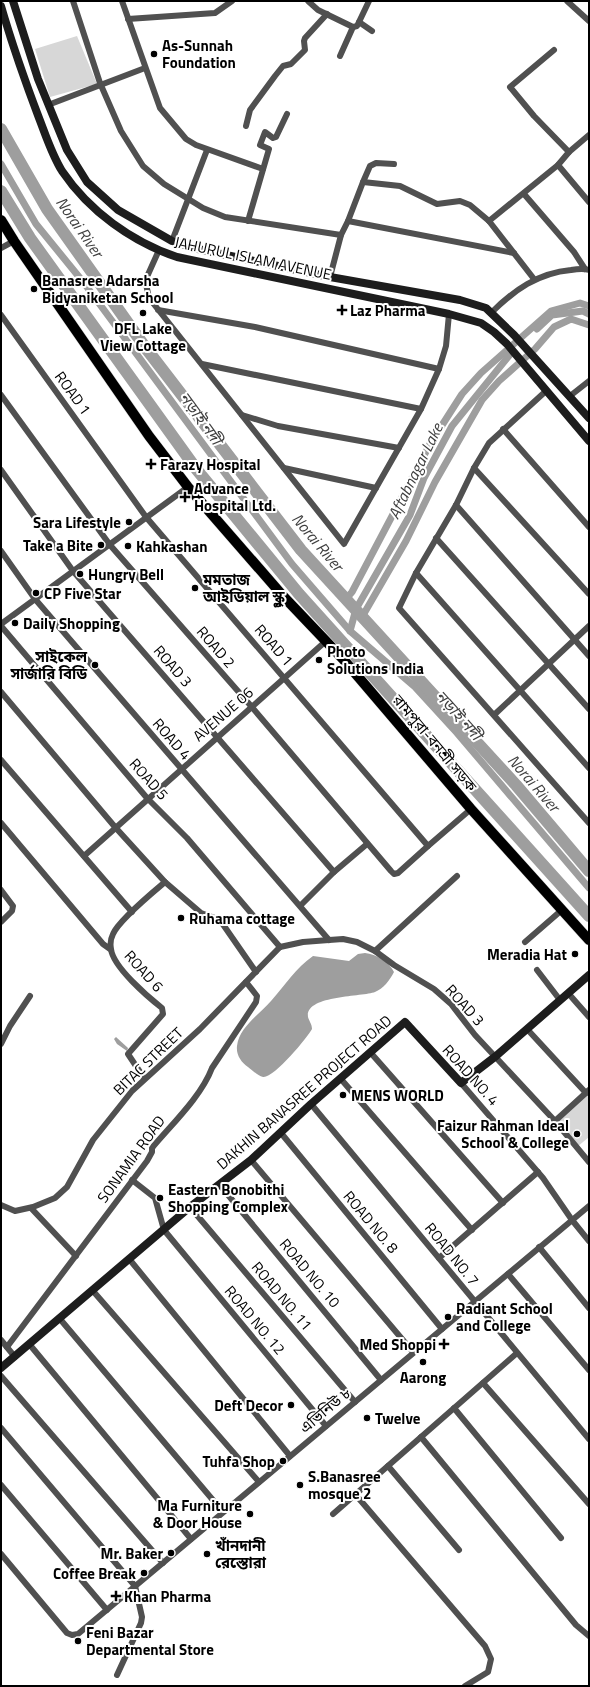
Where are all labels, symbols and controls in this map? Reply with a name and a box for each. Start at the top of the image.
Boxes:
place label: As-Sunnah Foundation [162,34,236,74]
marker: As-Sunnah Foundation [149,49,159,59]
water label: Norai River [50,192,111,264]
street label: JAHURUL ISLAM AVENUE [172,230,334,286]
place label: Banasree Adarsha Bidyaniketan School [42,269,174,309]
marker: Banasree Adarsha Bidyaniketan School [29,284,39,294]
place label: Laz Pharma [350,299,426,322]
marker: Laz Pharma [337,305,347,315]
marker: DFL Lake View Cottage [138,308,148,318]
place label: DFL Lake View Cottage [100,317,186,357]
street label: ROAD 1 [49,366,97,420]
water label: নড়াই নদী [174,387,230,452]
water label: Aftabnagar Lake [381,418,449,523]
place label: Farazy Hospital [160,453,261,476]
marker: Farazy Hospital [145,458,157,470]
place label: Advance Hospital Ltd. [194,477,276,517]
marker: Advance Hospital Ltd. [179,491,191,503]
water label: Norai River [286,508,351,578]
place label: Sara Lifestyle [33,511,121,534]
marker: Sara Lifestyle [124,517,134,527]
place label: Take a Bite [23,534,93,557]
place label: Kahkashan [136,535,208,558]
marker: Take a Bite [96,540,106,550]
marker: Kahkashan [123,541,133,551]
place label: Hungry Bell [88,563,164,586]
place label: মমতাজ আইডিয়াল স্কুল [202,568,285,608]
marker: Hungry Bell [75,569,85,579]
place label: CP Five Star [44,582,122,605]
marker: মমতাজ আইডিয়াল স্কুল [190,583,200,593]
marker: CP Five Star [31,588,41,598]
place label: Daily Shopping [23,612,120,635]
marker: Daily Shopping [10,618,20,628]
street label: ROAD 1 [249,619,299,671]
street label: ROAD 2 [191,621,241,673]
street label: ROAD 3 [148,640,198,692]
place label: Photo Solutions India [327,640,424,680]
place label: সাইকেল সার্জারি বিডি [9,645,88,685]
marker: Photo Solutions India [314,655,324,665]
marker: সাইকেল সার্জারি বিডি [90,660,100,670]
street label: AVENUE 06 [188,681,258,747]
water label: নড়াই নদী [430,685,490,747]
street label: রামপুরা-বনশ্রী সড়ক [387,689,483,797]
street label: ROAD 4 [147,713,197,765]
water label: Norai River [502,749,567,819]
street label: ROAD 5 [124,753,174,805]
place label: Ruhama cottage [189,907,295,930]
marker: Ruhama cottage [176,913,186,923]
place label: Meradia Hat [487,943,568,966]
street label: ROAD 6 [119,945,169,997]
marker: Meradia Hat [570,949,580,959]
street label: ROAD 3 [440,979,490,1031]
street label: DAKHIN BANASREE PROJECT ROAD [211,1009,397,1175]
street label: BITAC STREET [108,1021,188,1101]
street label: ROAD NO. 4 [437,1039,505,1111]
place label: MENS WORLD [351,1084,444,1107]
marker: MENS WORLD [338,1090,348,1100]
street label: SONAMIA ROAD [91,1110,171,1208]
place label: Faizur Rahman Ideal School & College [437,1114,569,1154]
marker: Faizur Rahman Ideal School & College [572,1129,582,1139]
place label: Eastern Bonobithi Shopping Complex [168,1178,288,1218]
street label: ROAD NO. 8 [338,1186,404,1258]
marker: Eastern Bonobithi Shopping Complex [155,1193,165,1203]
street label: ROAD NO. 7 [419,1217,485,1291]
street label: ROAD NO. 10 [274,1233,346,1313]
street label: ROAD NO. 11 [246,1256,318,1336]
street label: ROAD NO. 12 [219,1280,291,1360]
place label: Radiant School and College [456,1297,553,1337]
marker: Radiant School and College [443,1312,453,1322]
place label: Med Shoppi [359,1333,436,1356]
marker: Med Shoppi [439,1339,449,1349]
marker: Aarong [418,1357,428,1367]
place label: Aarong [400,1366,446,1389]
street label: এভিনিউ ৮ [294,1381,356,1439]
place label: Deft Decor [214,1394,283,1417]
marker: Deft Decor [286,1400,296,1410]
place label: Twelve [375,1407,421,1430]
marker: Twelve [362,1413,372,1423]
place label: Tuhfa Shop [202,1450,275,1473]
marker: Tuhfa Shop [278,1456,288,1466]
place label: S.Banasree mosque 2 [308,1465,381,1505]
marker: S.Banasree mosque 2 [295,1480,305,1490]
place label: Ma Furniture & Door House [153,1494,242,1534]
marker: Ma Furniture & Door House [245,1509,255,1519]
place label: খাঁনদানী রেস্তোরা [215,1534,267,1574]
place label: Mr. Baker [101,1542,163,1565]
marker: Mr. Baker [166,1548,176,1558]
marker: খাঁনদানী রেস্তোরা [202,1549,212,1559]
place label: Coffee Break [53,1562,136,1585]
marker: Coffee Break [139,1568,149,1578]
place label: Khan Pharma [124,1585,211,1608]
marker: Khan Pharma [111,1591,121,1601]
place label: Feni Bazar Departmental Store [86,1621,214,1661]
marker: Feni Bazar Departmental Store [73,1636,83,1646]

